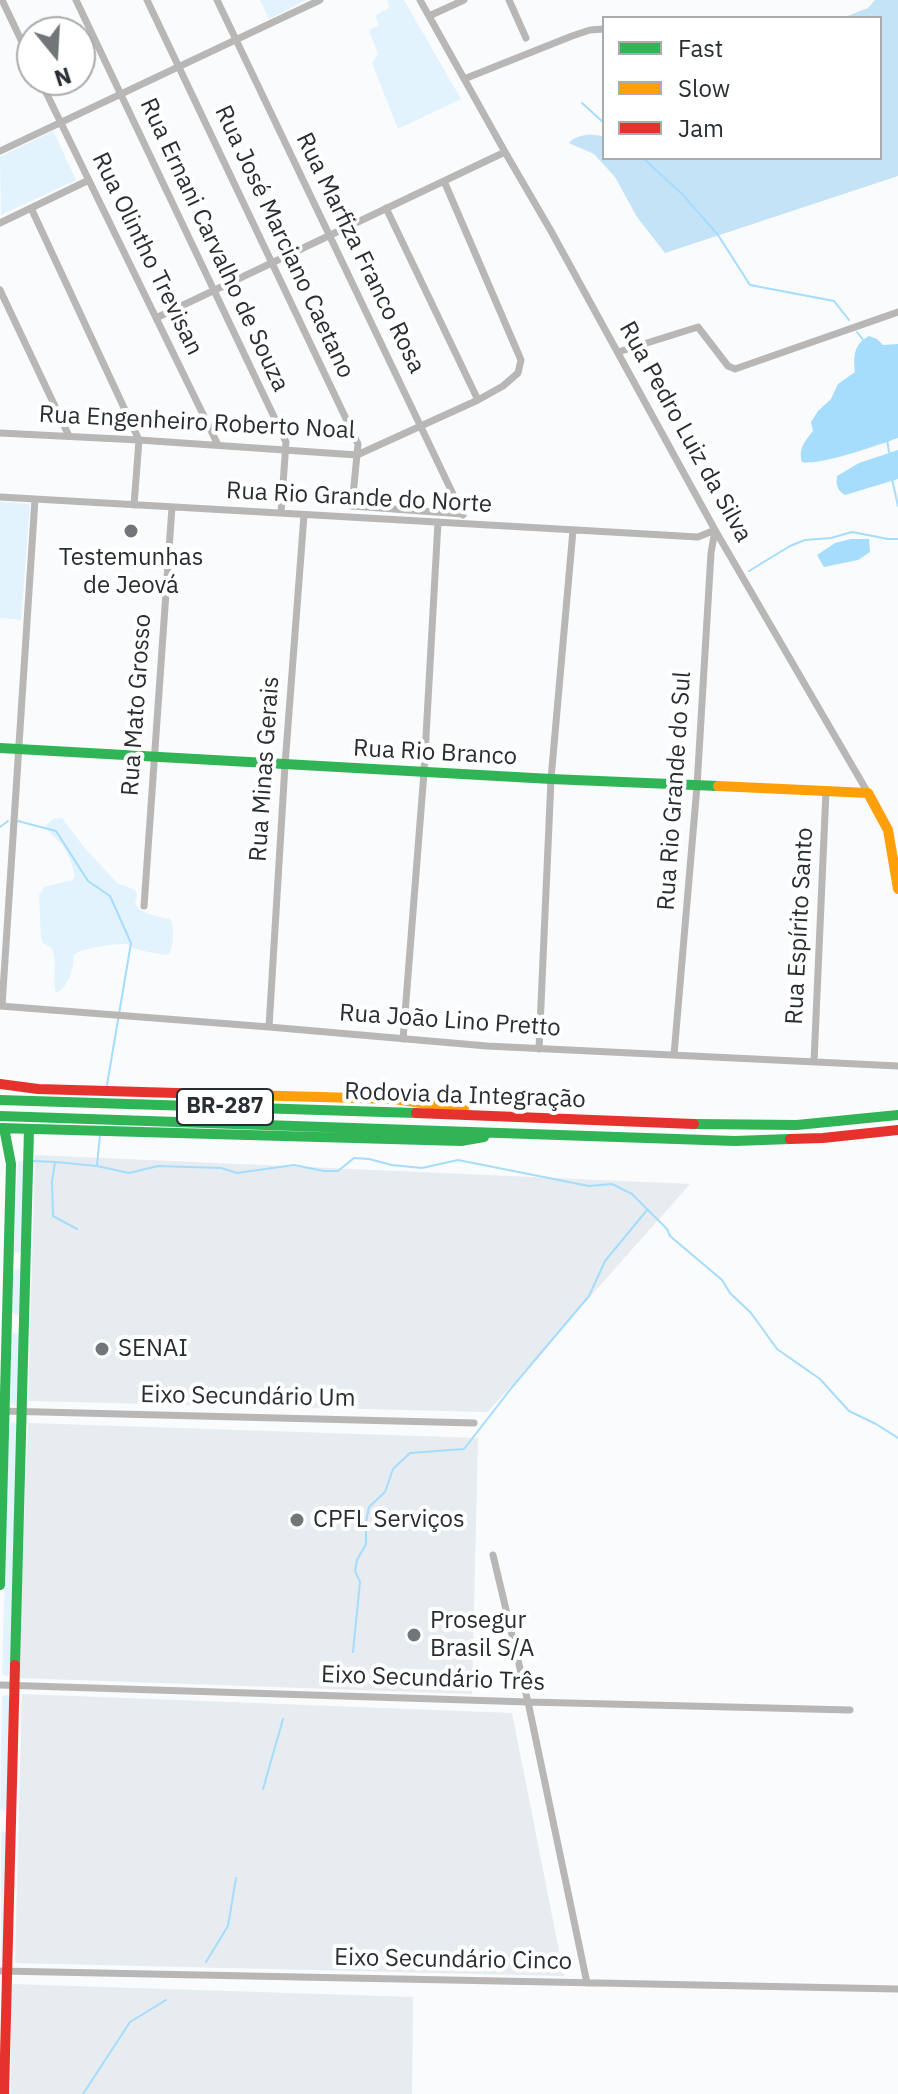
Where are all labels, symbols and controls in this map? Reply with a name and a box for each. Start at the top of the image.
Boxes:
north arrow [16,16,96,96]
legend [602,16,882,160]
text: Fast [678,32,723,64]
text: N [51,61,75,94]
text: Slow [678,72,730,104]
street label: Rua Ernani Carvalho de Souza [133,94,295,396]
street label: Rua José Marciano Caetano [208,101,360,383]
text: Jam [678,112,724,144]
street label: Rua Marfiza Franco Rosa [289,128,431,378]
street label: Rua Olintho Trevisan [85,148,209,360]
street label: Rua Pedro Luiz da Silva [612,317,758,547]
street label: Rua Engenheiro Roberto Noal [38,400,356,446]
street label: Rua Rio Grande do Norte [225,477,493,519]
marker: Testemunhas de Jeová [122,522,140,540]
place label: Testemunhas de Jeová [59,544,203,600]
street label: Rua Mato Grosso [116,613,158,797]
street label: Rua Rio Grande do Sul [652,670,698,912]
street label: Rua Minas Gerais [244,675,286,863]
street label: Rua Rio Branco [352,734,518,772]
street label: Rua Espírito Santo [780,827,820,1025]
street label: Rua João Lino Pretto [338,999,562,1043]
street label: Rodovia da Integração [344,1077,586,1115]
road number: BR-287 [177,1089,273,1125]
place label: SENAI [118,1335,188,1363]
marker: SENAI [93,1340,111,1358]
street label: Eixo Secundário Um [140,1381,356,1413]
place label: CPFL Serviços [313,1506,465,1534]
marker: CPFL Serviços [288,1511,306,1529]
place label: Prosegur Brasil S/A [430,1607,534,1663]
marker: Prosegur Brasil S/A [405,1626,423,1644]
street label: Eixo Secundário Três [320,1661,546,1697]
street label: Eixo Secundário Cinco [334,1944,572,1976]

